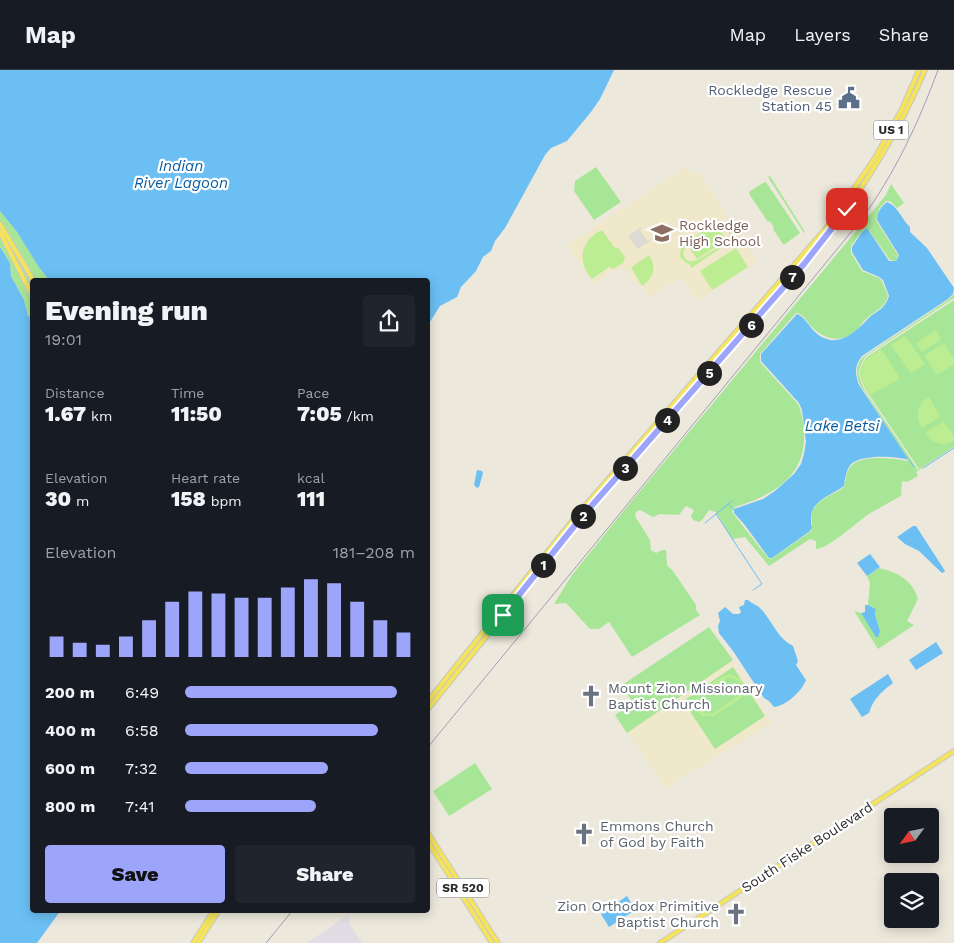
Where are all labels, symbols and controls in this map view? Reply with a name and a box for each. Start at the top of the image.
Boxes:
text: Map [25,21,76,49]
text: Map [729,24,766,45]
text: Layers [794,24,851,45]
text: Share [879,24,929,45]
place label: Rockledge Rescue Station 45 [708,82,832,114]
public building icon: Rockledge Rescue Station 45 [836,85,862,111]
road number: US 1 [874,120,908,140]
water label: Indian River Lagoon [134,157,228,192]
pin [826,188,868,230]
icon: check [833,195,861,223]
place label: Rockledge High School [679,217,761,249]
school or university icon: Rockledge High School [649,220,675,246]
pin: 7 [780,264,804,290]
text: 7 [788,269,797,285]
text: Evening run [45,294,208,327]
button: share [363,295,415,347]
pin: 6 [738,312,764,338]
text: 6 [747,317,756,333]
text: 19:01 [45,330,82,349]
pin: 5 [696,360,722,386]
text: 5 [705,365,714,381]
text: Distance [45,385,105,401]
text: Time [171,385,204,401]
text: Pace [297,385,329,401]
text: 1.67 [45,401,86,426]
text: 11:50 [171,401,222,426]
text: 7:05 [297,401,342,426]
text: km [86,408,112,424]
text: /km [342,408,374,424]
pin: 4 [654,408,680,432]
text: 4 [663,412,672,428]
water label: Lake Betsi [805,417,880,435]
pin: 3 [612,456,638,480]
text: 3 [621,460,630,476]
text: Elevation [45,470,108,486]
text: Heart rate [171,470,240,486]
text: kcal [297,470,325,486]
text: 30 [45,486,71,511]
text: 158 [171,486,206,511]
text: 111 [297,486,325,511]
text: m [71,493,89,509]
text: bpm [206,493,242,509]
pin: 2 [570,504,596,528]
text: 2 [579,508,588,524]
text: Elevation [45,543,116,562]
text: 181–208 m [333,543,415,562]
pin: 1 [530,552,556,578]
text: 1 [540,557,547,573]
pin [482,594,524,636]
icon: arrive [489,601,517,629]
place label: Mount Zion Missionary Baptist Church [608,680,763,712]
text: 200 m [45,683,95,702]
text: 6:49 [125,683,159,702]
church icon: Mount Zion Missionary Baptist Church [578,683,604,709]
text: 400 m [45,721,96,740]
text: 6:58 [125,721,159,740]
text: 600 m [45,759,95,778]
text: 7:32 [125,759,157,778]
text: 800 m [45,797,95,816]
text: 7:41 [125,797,154,816]
street label: South Fiske Boulevard [738,799,876,895]
north arrow [884,808,939,862]
map controls [884,808,939,928]
place label: Emmons Church of God by Faith [600,818,714,850]
church icon: Emmons Church of God by Faith [571,821,597,847]
button: Save [45,845,225,903]
button: Share [235,845,415,903]
button: layers [884,873,939,928]
road number: SR 520 [437,878,489,898]
place label: Zion Orthodox Primitive Baptist Church [557,898,719,930]
church icon: Zion Orthodox Primitive Baptist Church [723,901,749,927]

